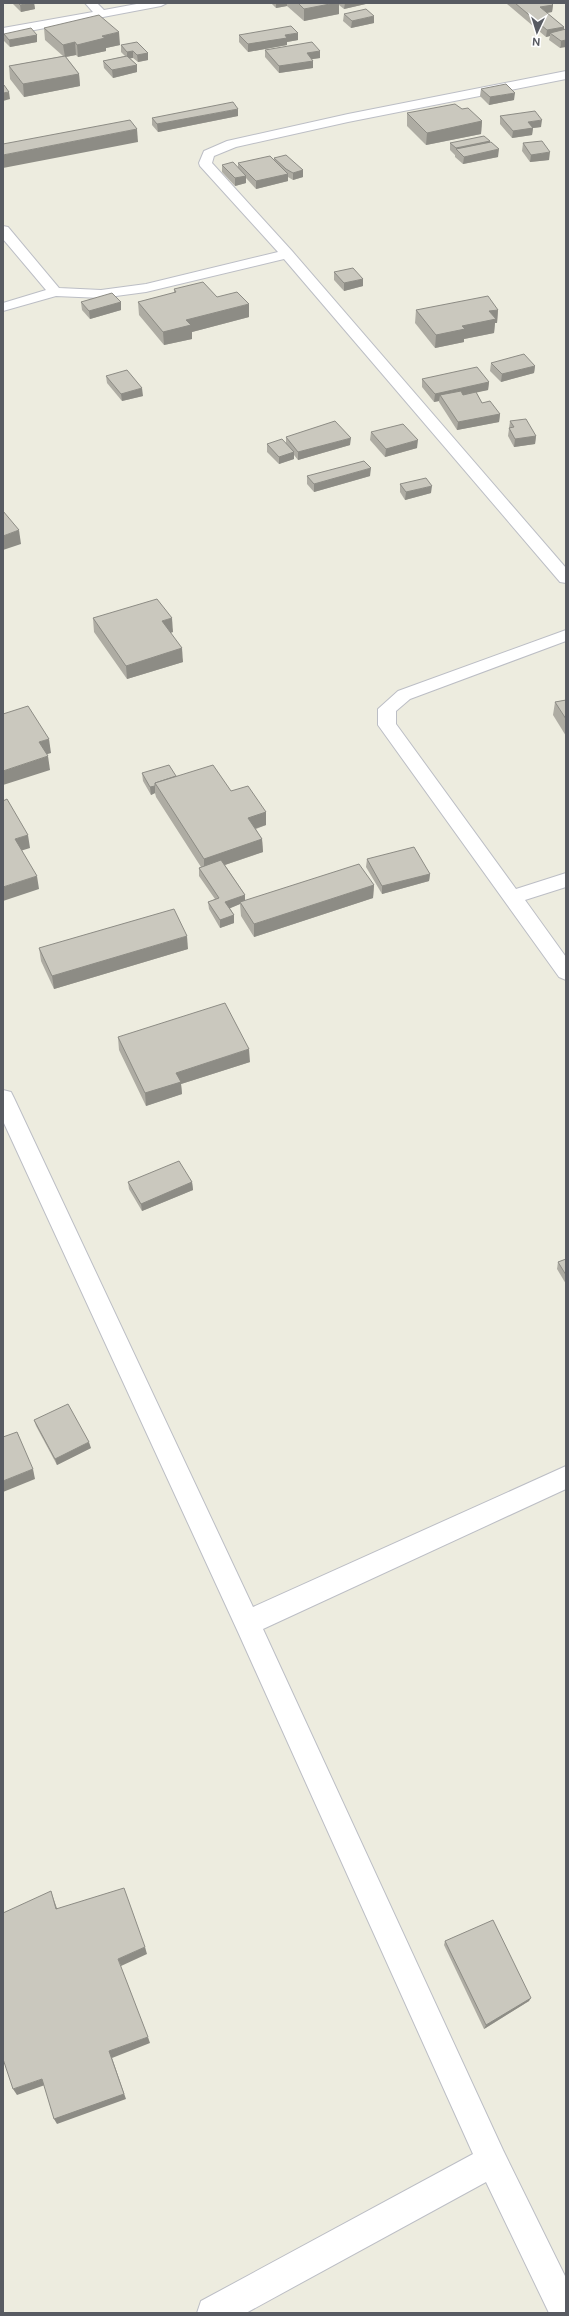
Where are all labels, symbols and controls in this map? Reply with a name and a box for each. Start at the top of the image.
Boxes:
north arrow [517,12,557,52]
text: N [532,35,541,49]

